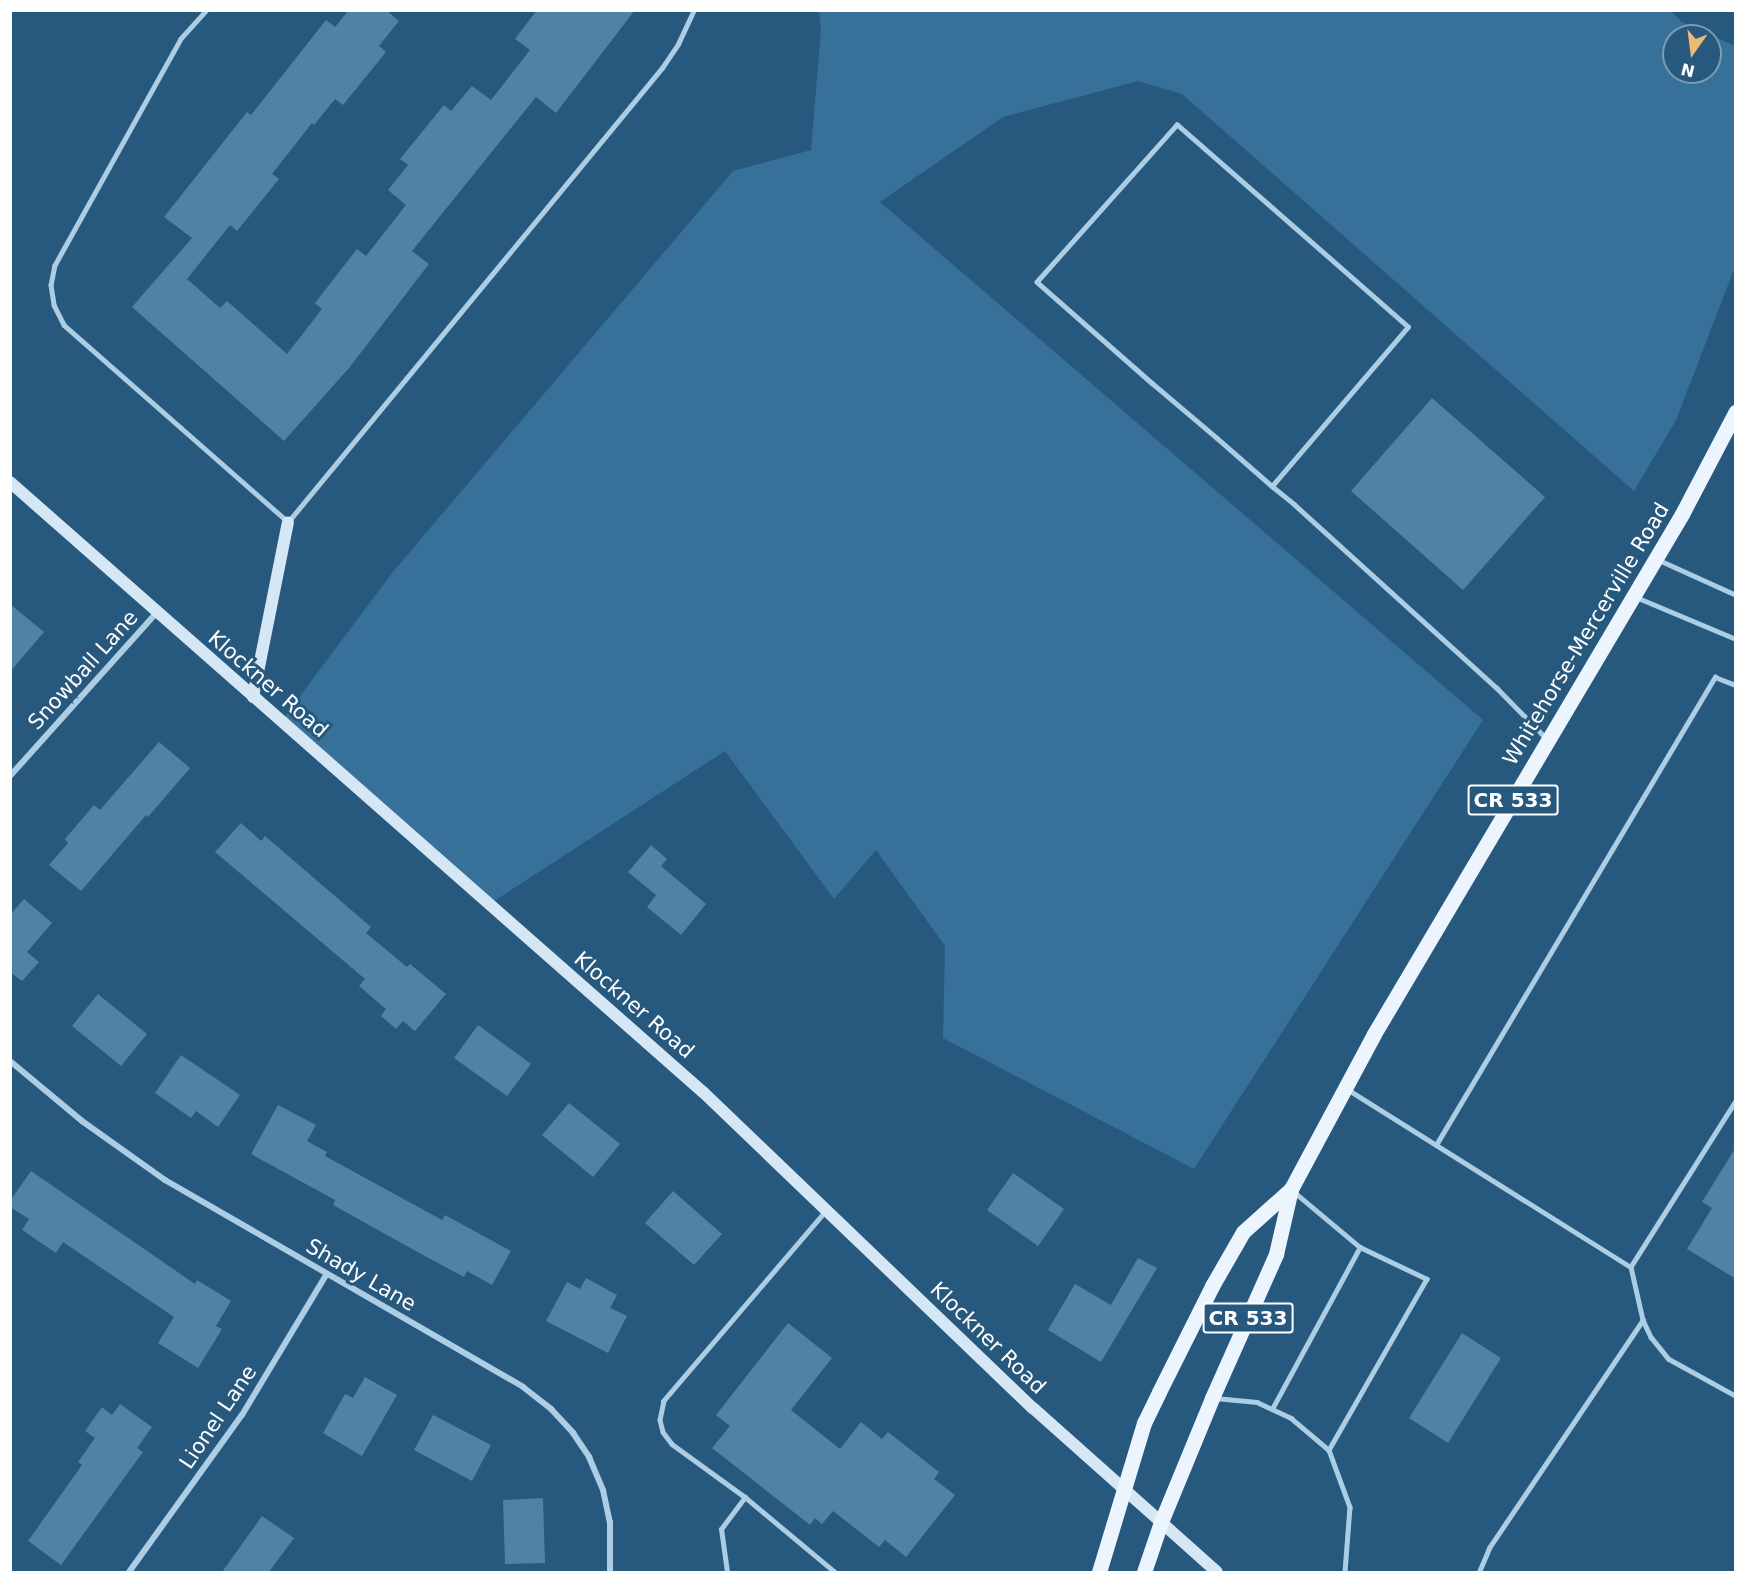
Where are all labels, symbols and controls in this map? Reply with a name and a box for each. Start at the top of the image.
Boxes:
north arrow [1662,24,1722,84]
text: N [1679,59,1697,81]
street label: Whitehorse-Mercerville Road [1497,498,1675,770]
street label: Snowball Lane [23,605,143,735]
street label: Klockner Road [203,625,333,743]
road number: CR 533 [1466,783,1559,817]
street label: Klockner Road [569,946,699,1064]
street label: Shady Lane [302,1233,420,1317]
street label: Klockner Road [925,1277,1051,1399]
road number: CR 533 [1202,1301,1294,1335]
street label: Lionel Lane [174,1360,262,1474]

